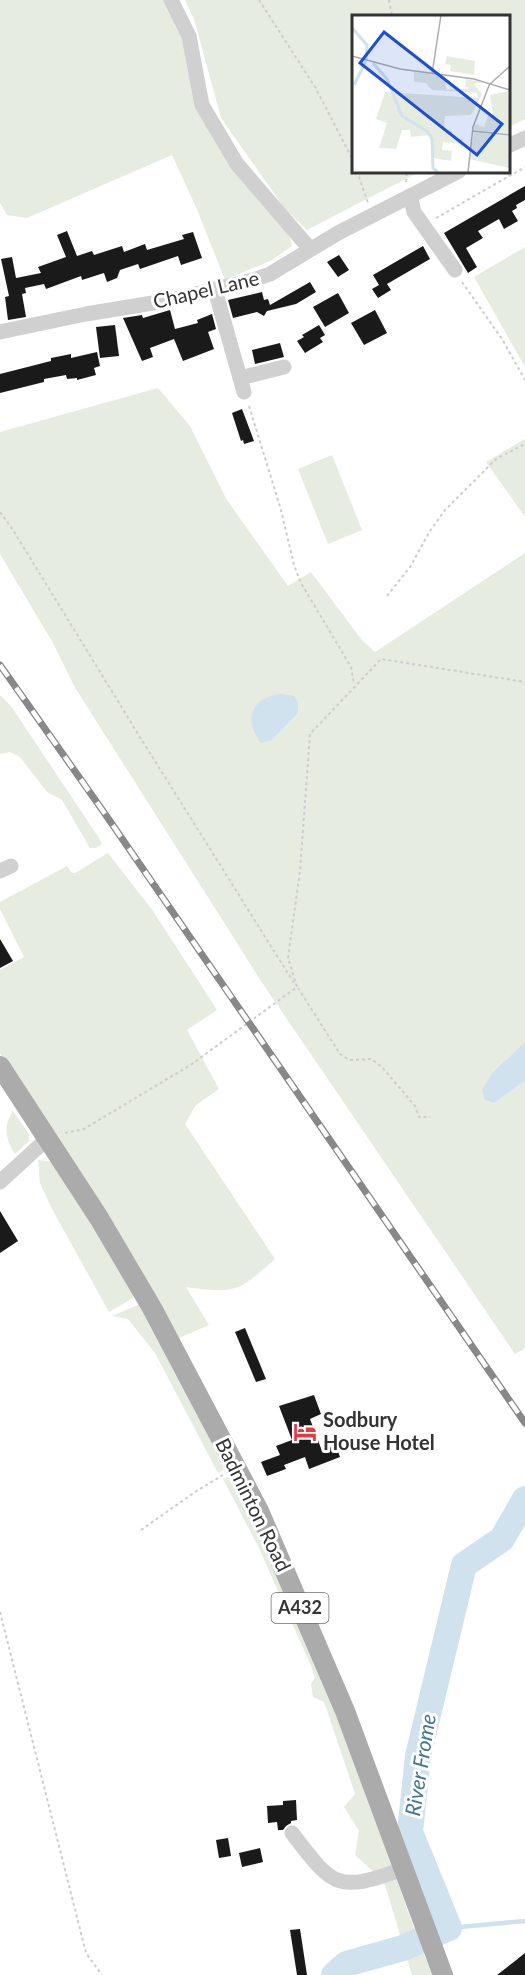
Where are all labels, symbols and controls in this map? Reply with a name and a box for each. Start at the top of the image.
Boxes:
inset map [352,15,510,172]
street label: Chapel Lane [150,265,261,313]
place label: Sodbury House Hotel [323,1407,435,1454]
hotel icon: Sodbury House Hotel [292,1419,318,1445]
street label: Badminton Road [211,1434,297,1575]
road number: A432 [272,1593,328,1623]
water label: River Frome [399,1712,440,1818]

